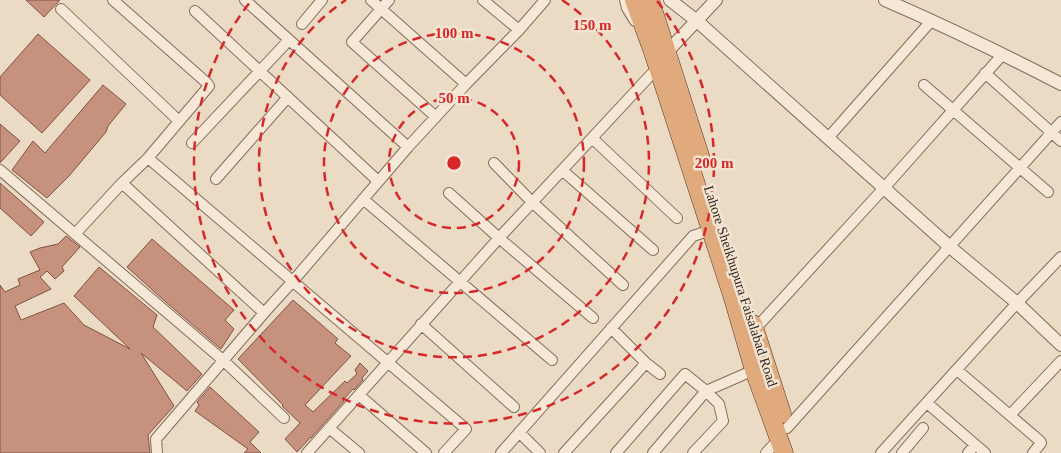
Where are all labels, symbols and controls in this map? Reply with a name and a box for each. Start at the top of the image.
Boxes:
text: 150 m [573,17,612,33]
text: 100 m [435,25,474,41]
text: 50 m [438,90,470,106]
centre of rings [445,154,463,172]
text: 200 m [695,155,734,171]
street label: Lahore Sheikhupura Faisalabad Road [701,184,780,388]

